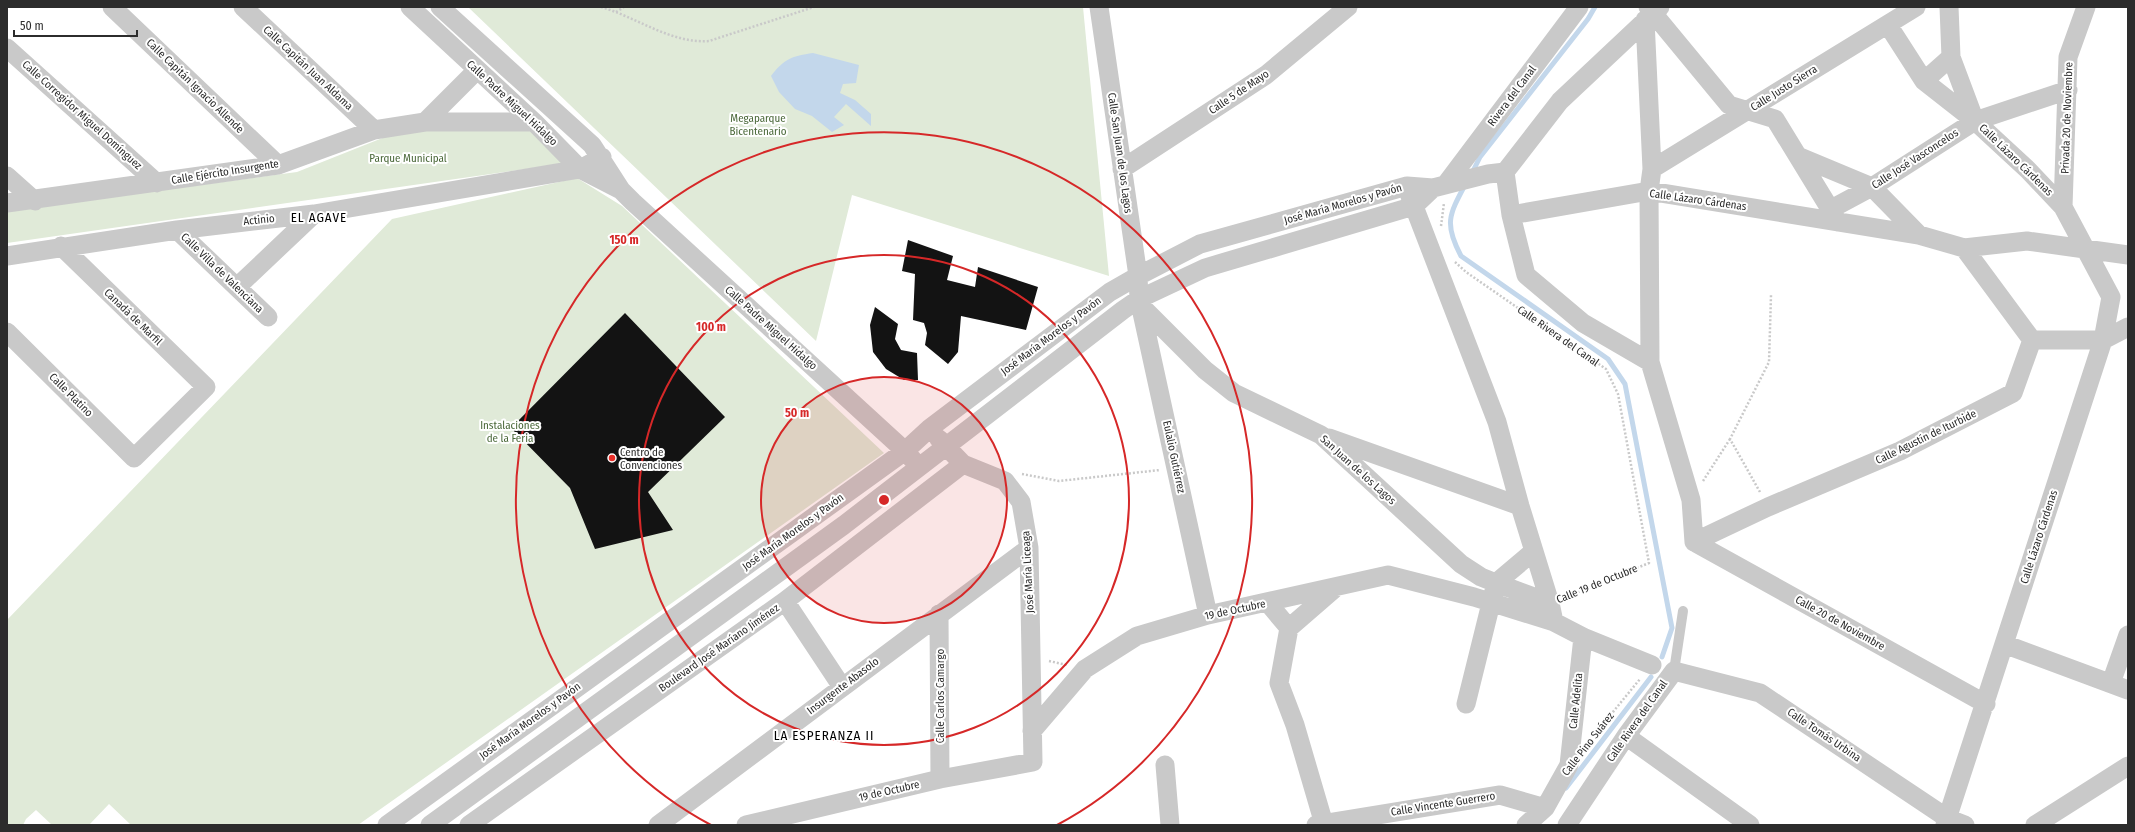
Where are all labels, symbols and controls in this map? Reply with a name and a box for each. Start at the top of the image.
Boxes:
scale bar [14,12,137,38]
text: 50 m [20,19,44,33]
street label: Calle Capitán Juan Aldama [261,23,355,113]
street label: Calle Capitán Ignacio Allende [144,36,246,136]
street label: Calle Corregidor Miguel Domínguez [19,58,145,173]
street label: Calle Padre Miguel Hidalgo [464,58,560,149]
street label: Calle Justo Sierra [1748,62,1820,114]
street label: Privada 20 de Noviembre [2059,62,2075,174]
street label: Rivera del Canal [1485,63,1539,129]
street label: Calle 5 de Mayo [1206,67,1272,117]
street label: Calle San Juan de los Lagos [1105,92,1135,214]
park label: Megaparque Bicentenario [730,112,787,138]
street label: Calle Lázaro Cárdenas [1976,121,2056,199]
street label: Calle José Vasconcelos [1869,126,1961,192]
park label: Parque Municipal [369,152,447,165]
street label: Calle Ejército Insurgente [170,157,280,187]
street label: José María Morelos y Pavón [1283,181,1403,227]
street label: Calle Lázaro Cárdenas [1649,187,1748,213]
district label: EL AGAVE [291,210,347,225]
street label: Actinio [243,212,275,228]
street label: Calle Villa de Valenciana [178,230,266,316]
text: 150 m [609,233,639,247]
street label: Calle Padre Miguel Hidalgo [722,283,820,373]
street label: Canadá de Marfil [101,286,165,348]
street label: José María Morelos y Pavón [998,294,1104,378]
street label: Calle Rivera del Canal [1515,303,1601,369]
text: 100 m [696,320,726,334]
street label: Calle Platino [46,370,96,420]
text: 50 m [785,406,809,420]
street label: Calle Agustín de Iturbide [1873,407,1979,467]
park label: Instalaciones de la Feria [480,419,540,445]
street label: Eulalio Gutiérrez [1160,420,1188,495]
street label: San Juan de los Lagos [1318,433,1399,508]
place label: Centro de Convenciones [620,446,682,472]
marker: Centro de Convenciones [607,453,617,463]
street label: Calle Lázaro Cárdenas [2018,488,2060,585]
street label: José María Morelos y Pavón [740,491,846,573]
centre of rings [877,493,891,507]
street label: José María Liceaga [1019,531,1037,613]
street label: Calle 19 de Octubre [1554,562,1640,606]
street label: Calle 20 de Noviembre [1793,593,1887,653]
street label: 19 de Octubre [1203,597,1267,623]
street label: Boulevard José Maríano Jiménez [656,601,782,695]
street label: Calle Carlos Camargo [934,649,947,743]
street label: Insurgente Abasolo [805,655,882,717]
street label: Calle Adelita [1567,672,1585,730]
street label: Calle Rivera del Canal [1604,678,1670,764]
street label: José María Morelos y Pavón [477,680,583,762]
street label: Calle Tomás Urbina [1785,706,1863,764]
street label: Calle Pino Suárez [1559,709,1617,778]
district label: LA ESPERANZA II [774,728,874,743]
street label: 19 de Octubre [857,778,921,804]
street label: Calle Vincente Guerrero [1390,789,1496,819]

